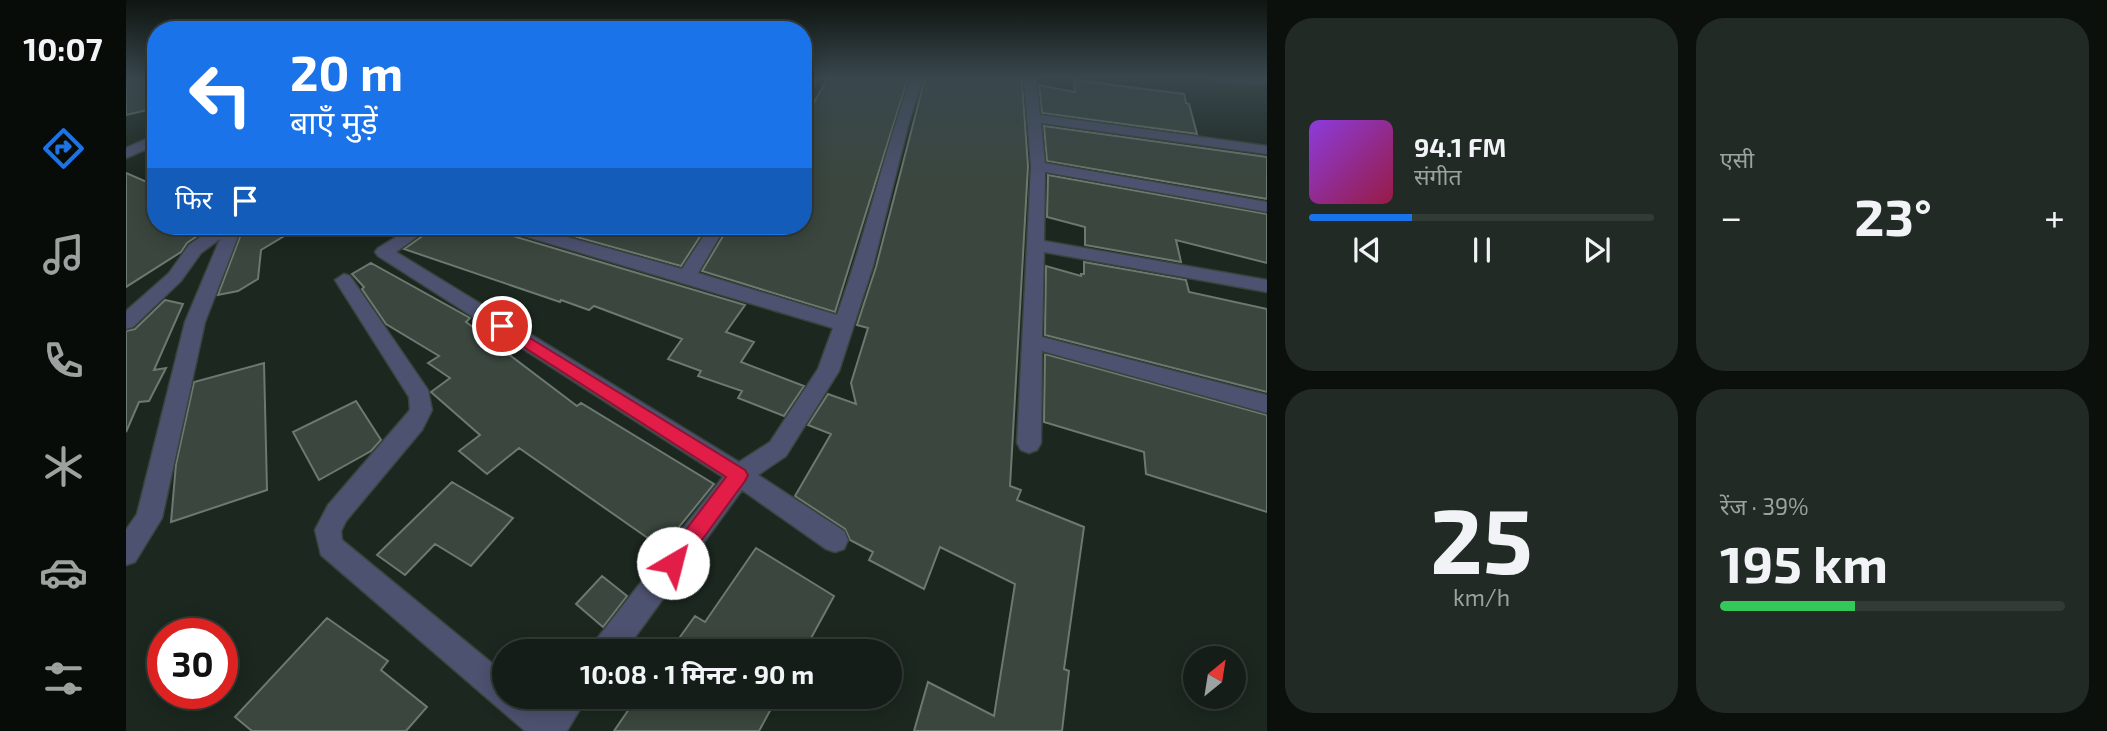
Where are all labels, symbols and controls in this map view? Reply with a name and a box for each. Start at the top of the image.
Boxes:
text: 10:07 [23,29,103,67]
text: 20 m [290,42,403,101]
icon: left [175,49,266,140]
text: बाएँ मुड़ें [290,102,378,140]
icon: directions [39,124,88,173]
text: 94.1 FM [1414,131,1506,162]
text: एसी [1720,145,1754,173]
text: संगीत [1414,162,1462,190]
icon: arrive [226,182,264,220]
text: फिर [175,183,212,214]
text: 23° [1854,184,1932,246]
text: − [1720,193,1742,239]
text: + [2044,193,2065,239]
icon: music [39,230,88,279]
icon: previous [1348,231,1386,269]
icon: pause [1463,231,1501,269]
icon: next [1578,231,1616,269]
pin [472,296,532,356]
icon: arrive [483,307,521,345]
icon: phone [39,336,88,385]
icon: climate [39,442,88,491]
text: 25 [1430,483,1533,592]
text: रेंज · 39% [1720,492,1809,520]
position arrow [636,526,710,600]
text: 195 km [1720,531,1888,593]
icon: car [39,548,88,597]
text: km/h [1453,583,1510,611]
speed limit sign: 30 [147,618,238,709]
north arrow [1183,646,1246,709]
map controls [1183,646,1246,709]
icon: filters [39,654,88,703]
text: 10:08 · 1 मिनट · 90 m [580,658,814,689]

